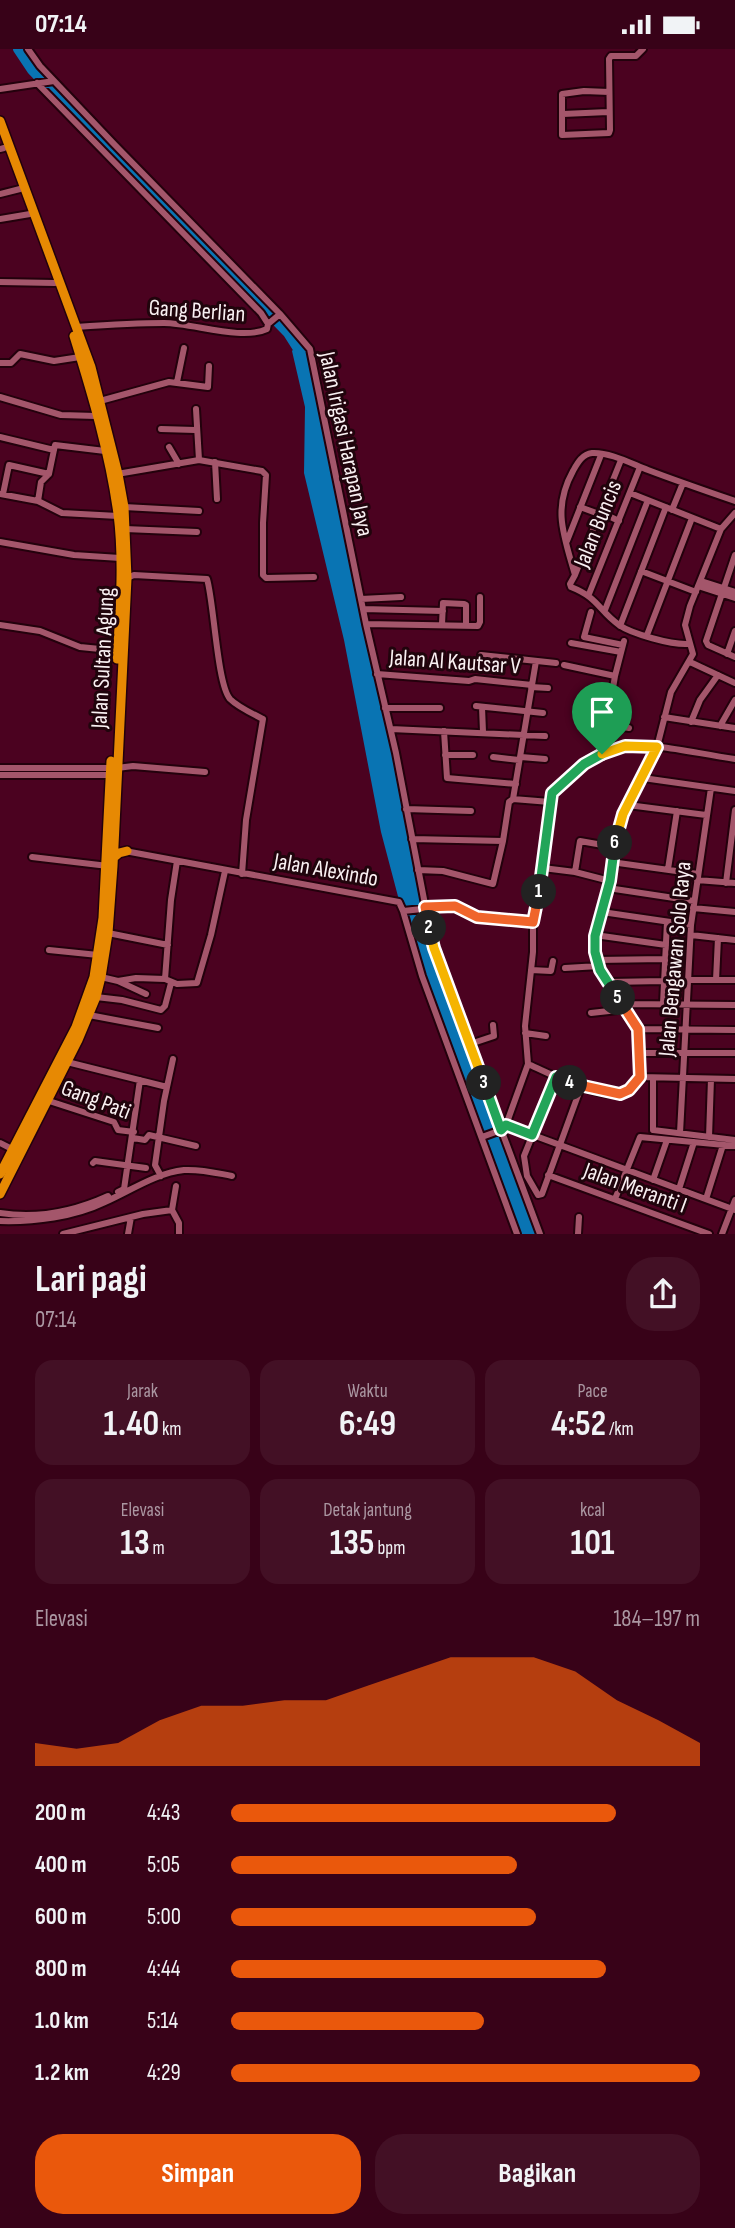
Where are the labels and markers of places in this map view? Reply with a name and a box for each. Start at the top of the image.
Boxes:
pin [572,682,632,754]
pin: 6 [598,825,632,861]
pin: 1 [522,875,556,909]
pin: 2 [412,911,446,945]
pin: 5 [600,981,636,1016]
pin: 3 [466,1065,502,1101]
pin: 4 [552,1065,588,1101]

